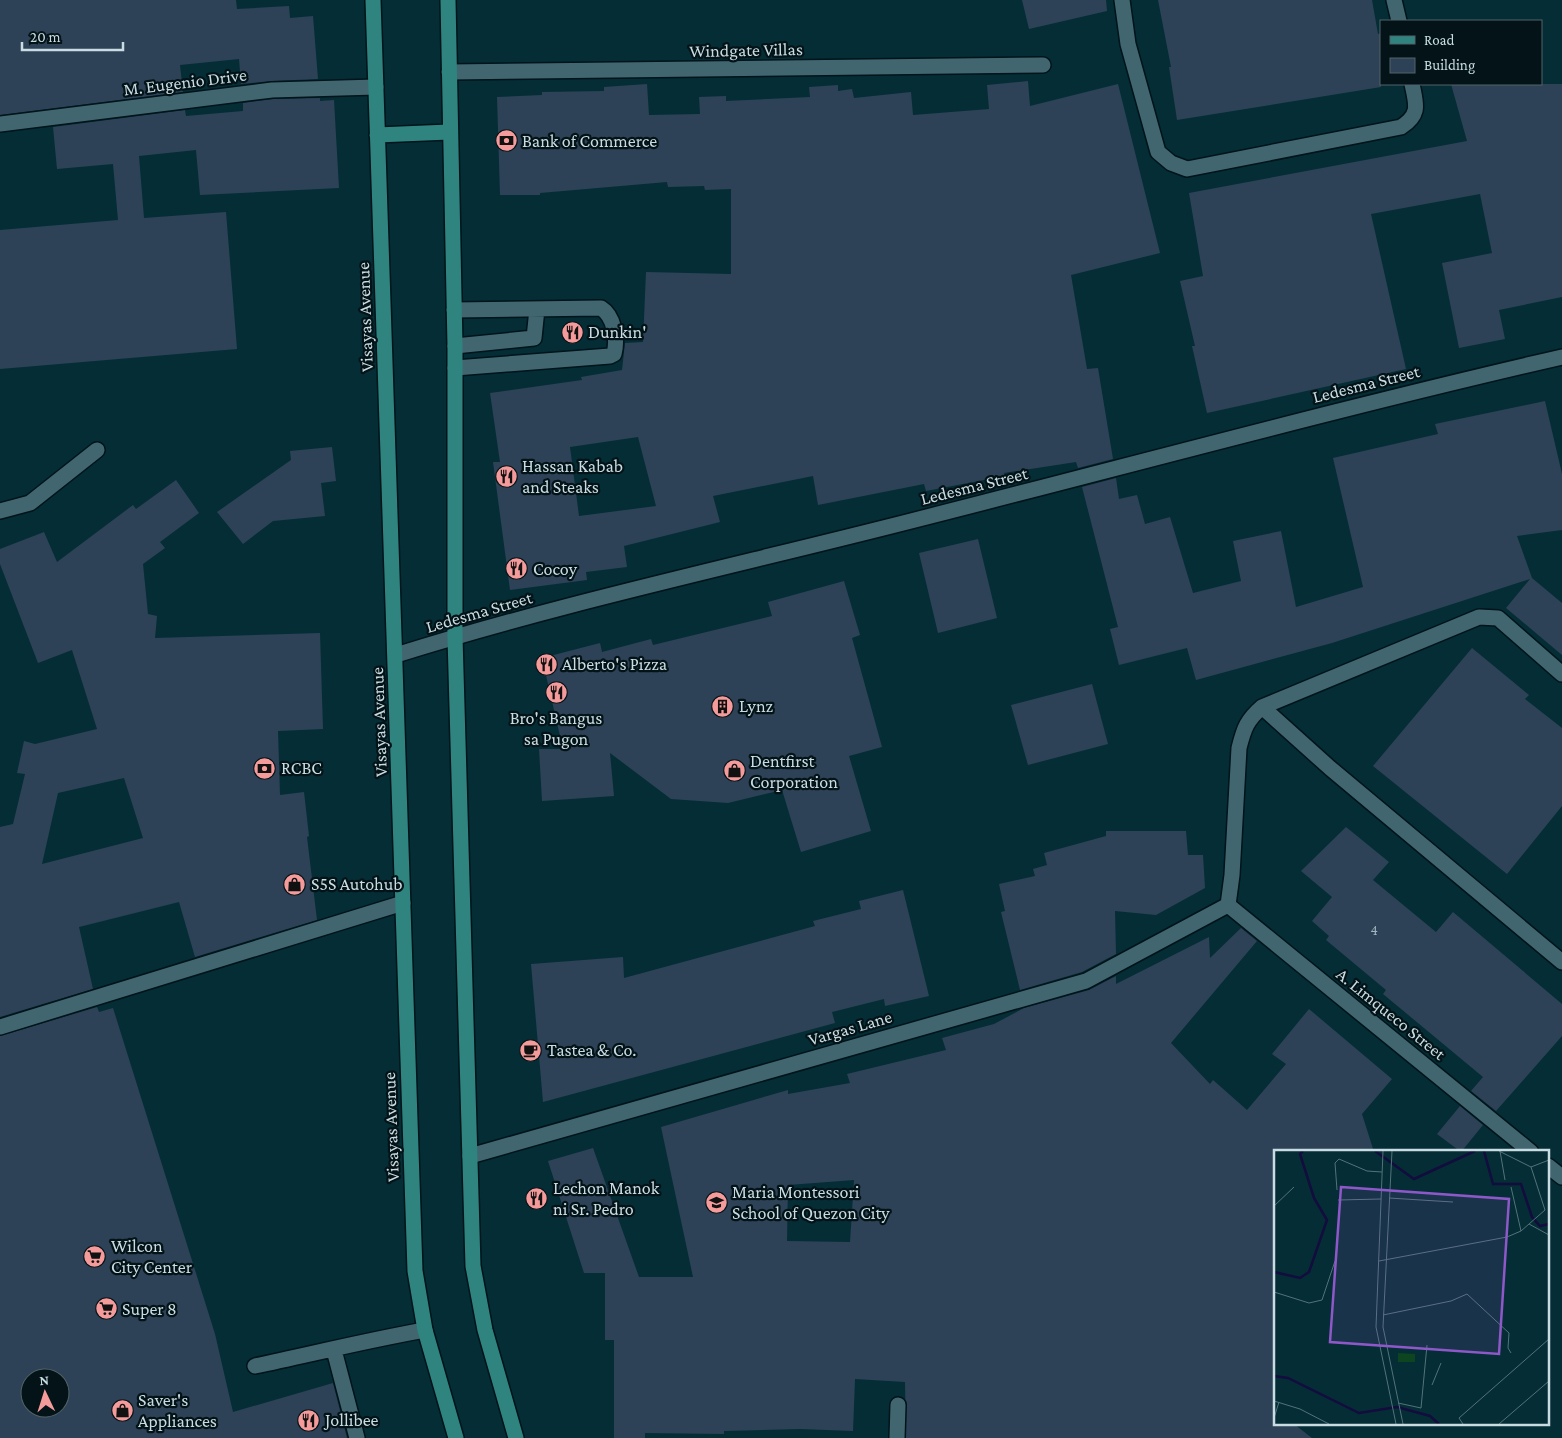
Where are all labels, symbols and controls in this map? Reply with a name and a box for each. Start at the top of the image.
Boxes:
scale bar [22,20,124,52]
legend [1380,20,1542,85]
text: 20 m [30,29,61,45]
text: Road [1424,32,1455,48]
street label: Windgate Villas [689,39,803,61]
text: Building [1424,57,1475,74]
street label: M. Eugenio Drive [122,65,248,99]
bank icon: Bank of Commerce [494,129,518,153]
place label: Bank of Commerce [522,131,657,151]
street label: Visayas Avenue [353,262,377,372]
restaurant icon: Dunkin' [560,320,584,344]
place label: Dunkin' [588,322,646,342]
street label: Ledesma Street [1310,361,1423,407]
place label: Hassan Kabab and Steaks [522,456,623,497]
street label: Ledesma Street [918,463,1031,509]
restaurant icon: Hassan Kabab and Steaks [494,464,518,488]
restaurant icon: Cocoy [505,557,529,581]
place label: Cocoy [533,559,578,579]
street label: Ledesma Street [424,587,535,637]
restaurant icon: Alberto's Pizza [534,652,558,676]
place label: Alberto's Pizza [562,654,667,674]
street label: Visayas Avenue [367,667,391,777]
restaurant icon: Bro's Bangus sa Pugon [544,681,568,705]
building icon: Lynz [711,694,735,718]
place label: Lynz [739,696,774,716]
place label: Bro's Bangus sa Pugon [510,708,602,749]
place label: Dentfirst Corporation [750,751,838,792]
bank icon: RCBC [253,756,277,780]
place label: RCBC [281,758,322,778]
shop icon: Dentfirst Corporation [722,759,746,783]
shop icon: S5S Autohub [283,872,307,896]
place label: S5S Autohub [311,874,403,894]
house number: 4 [1370,922,1378,938]
street label: A. Limqueco Street [1332,964,1450,1065]
street label: Vargas Lane [806,1006,894,1049]
cafe icon: Tastea & Co. [519,1038,543,1062]
place label: Tastea & Co. [547,1040,636,1060]
street label: Visayas Avenue [379,1072,403,1182]
inset map [1274,1150,1550,1426]
place label: Lechon Manok ni Sr. Pedro [553,1178,660,1219]
place label: Maria Montessori School of Quezon City [732,1182,890,1223]
restaurant icon: Lechon Manok ni Sr. Pedro [525,1186,549,1210]
school or university icon: Maria Montessori School of Quezon City [704,1190,728,1214]
place label: Wilcon City Center [111,1236,193,1277]
supermarket icon: Wilcon City Center [83,1244,107,1268]
supermarket icon: Super 8 [94,1297,118,1321]
place label: Super 8 [122,1299,177,1319]
north arrow [20,1368,70,1418]
text: N [39,1372,50,1388]
place label: Saver's Appliances [138,1390,217,1431]
shop icon: Saver's Appliances [110,1398,134,1422]
restaurant icon: Jollibee [297,1408,321,1432]
place label: Jollibee [323,1410,379,1430]

